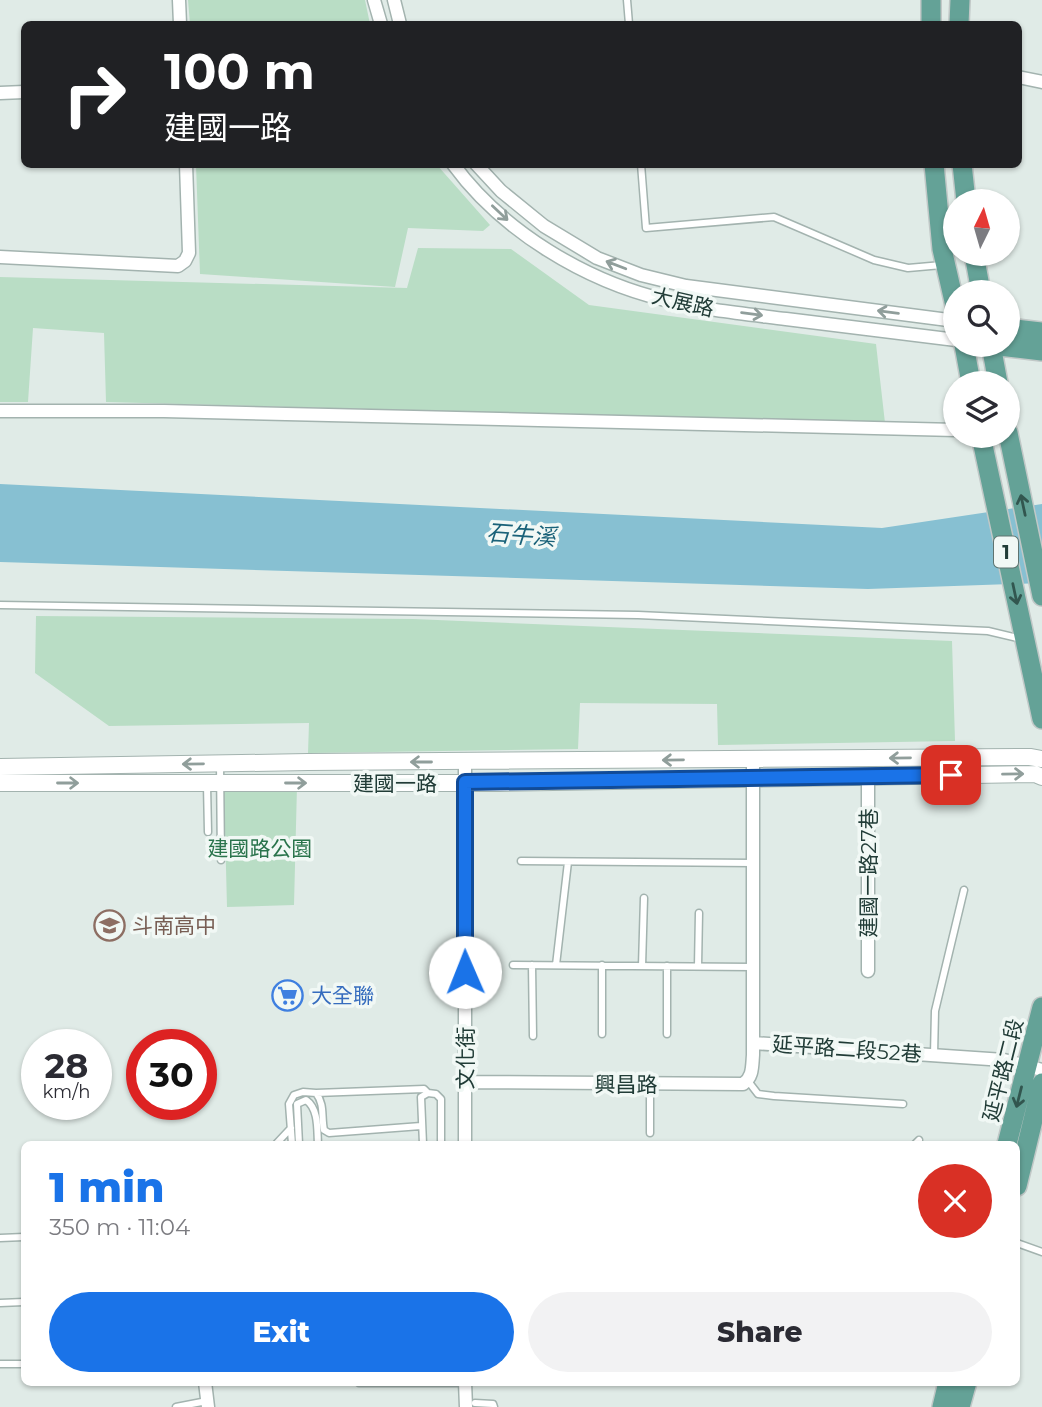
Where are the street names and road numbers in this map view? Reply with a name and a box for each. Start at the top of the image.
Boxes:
street label: 大展路 [649,283,717,321]
road number: 1 [994,537,1018,568]
street label: 建國一路 [353,771,437,796]
street label: 建國一路27巷 [856,808,881,938]
street label: 延平路二段 [978,1016,1028,1124]
street label: 文化街 [453,1027,478,1090]
street label: 延平路二段52巷 [771,1031,923,1067]
street label: 興昌路 [595,1072,658,1097]

